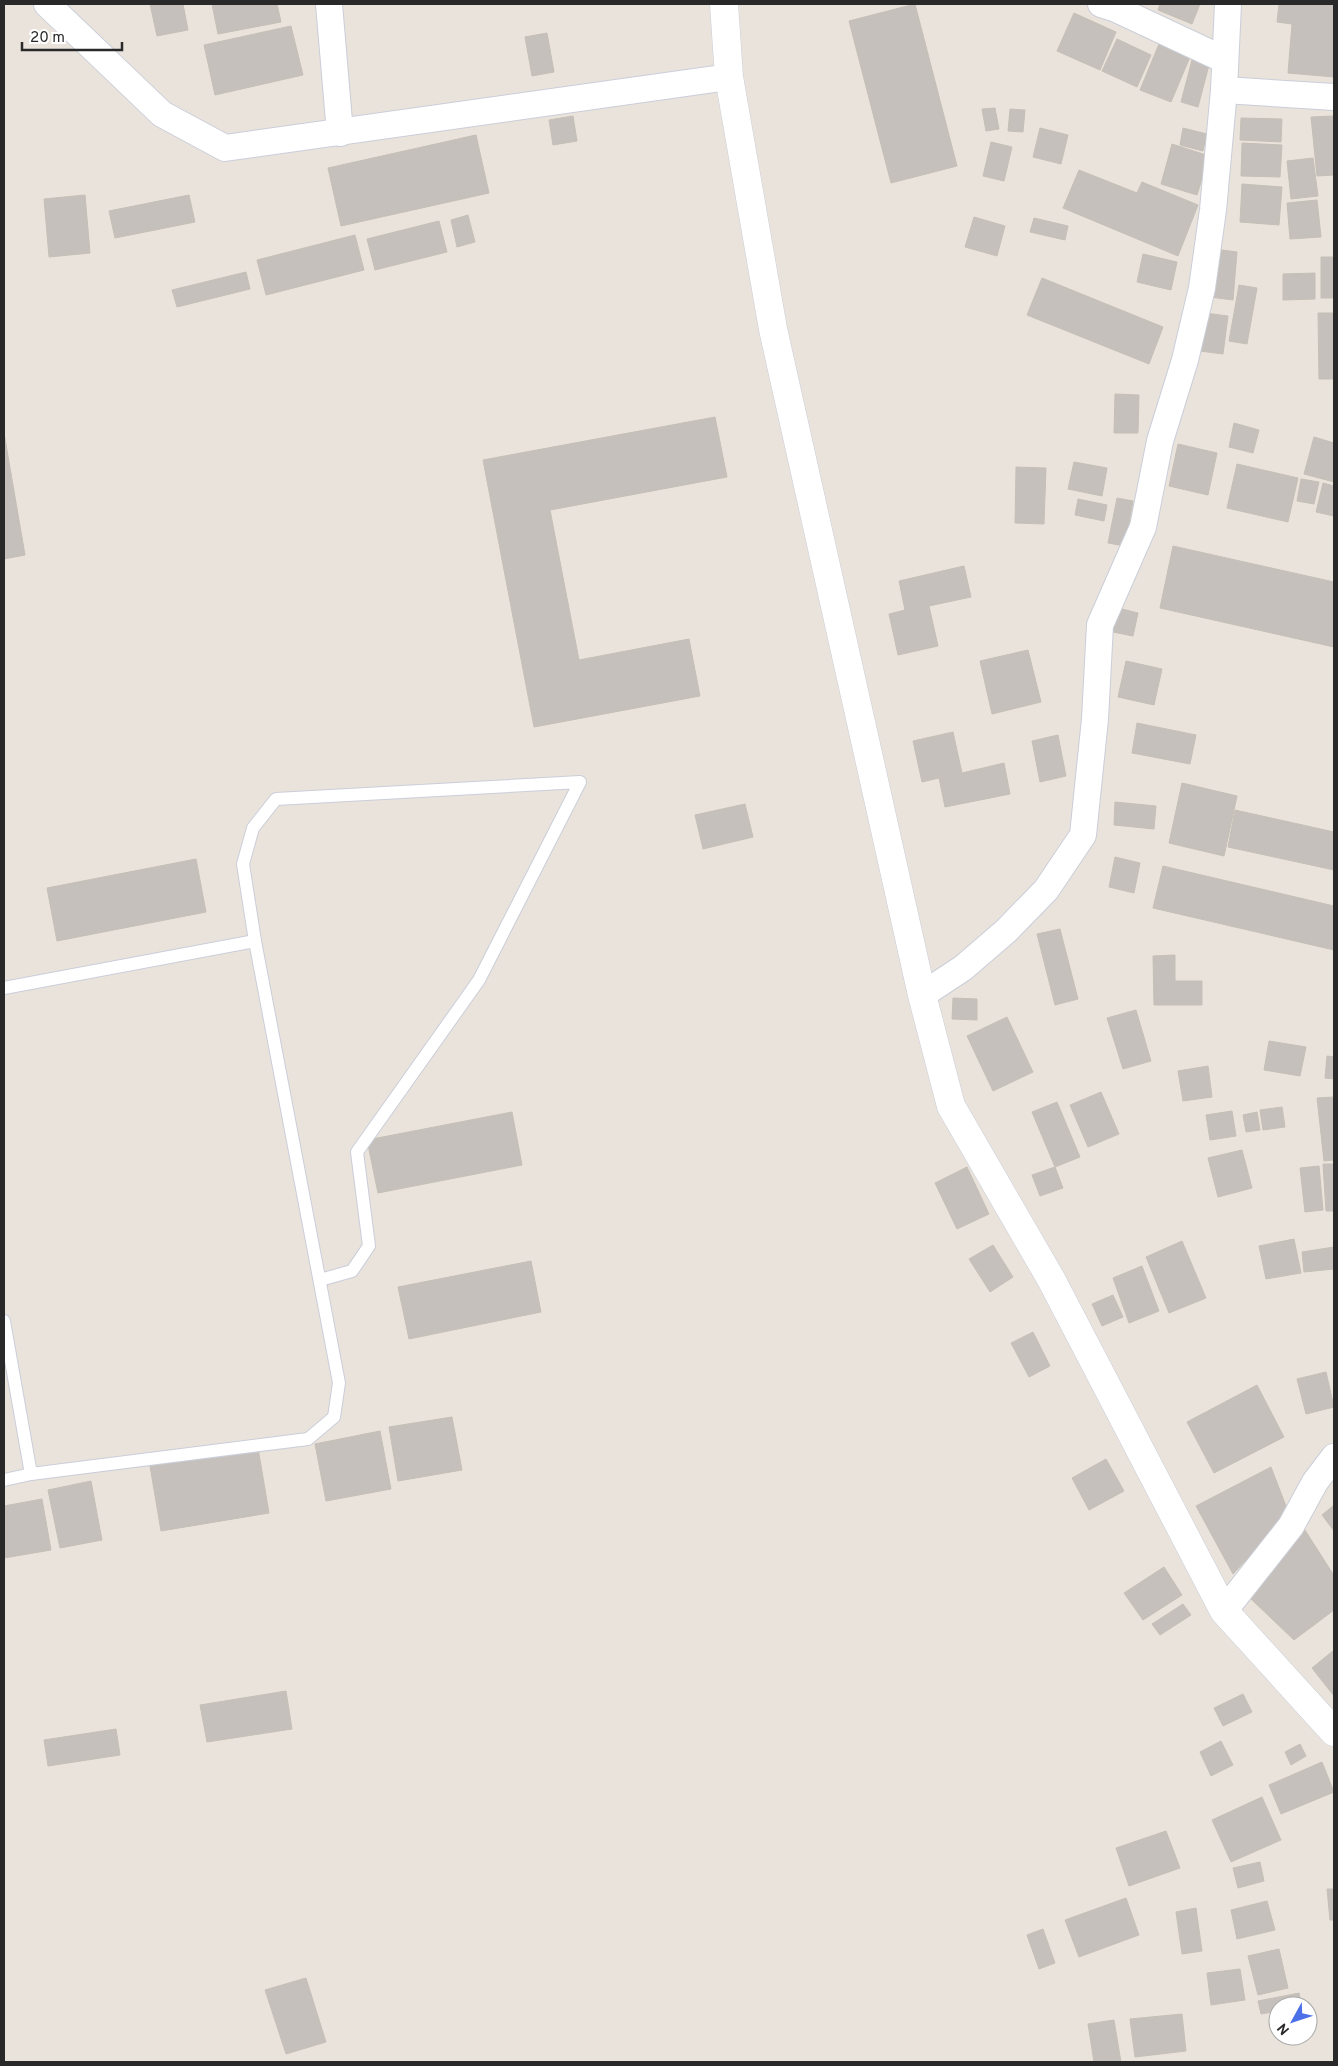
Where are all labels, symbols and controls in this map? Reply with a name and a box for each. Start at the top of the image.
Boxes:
scale bar [22,20,122,52]
text: 20 m [30,29,65,48]
north arrow [1268,1996,1318,2046]
text: N [1274,2019,1294,2038]

